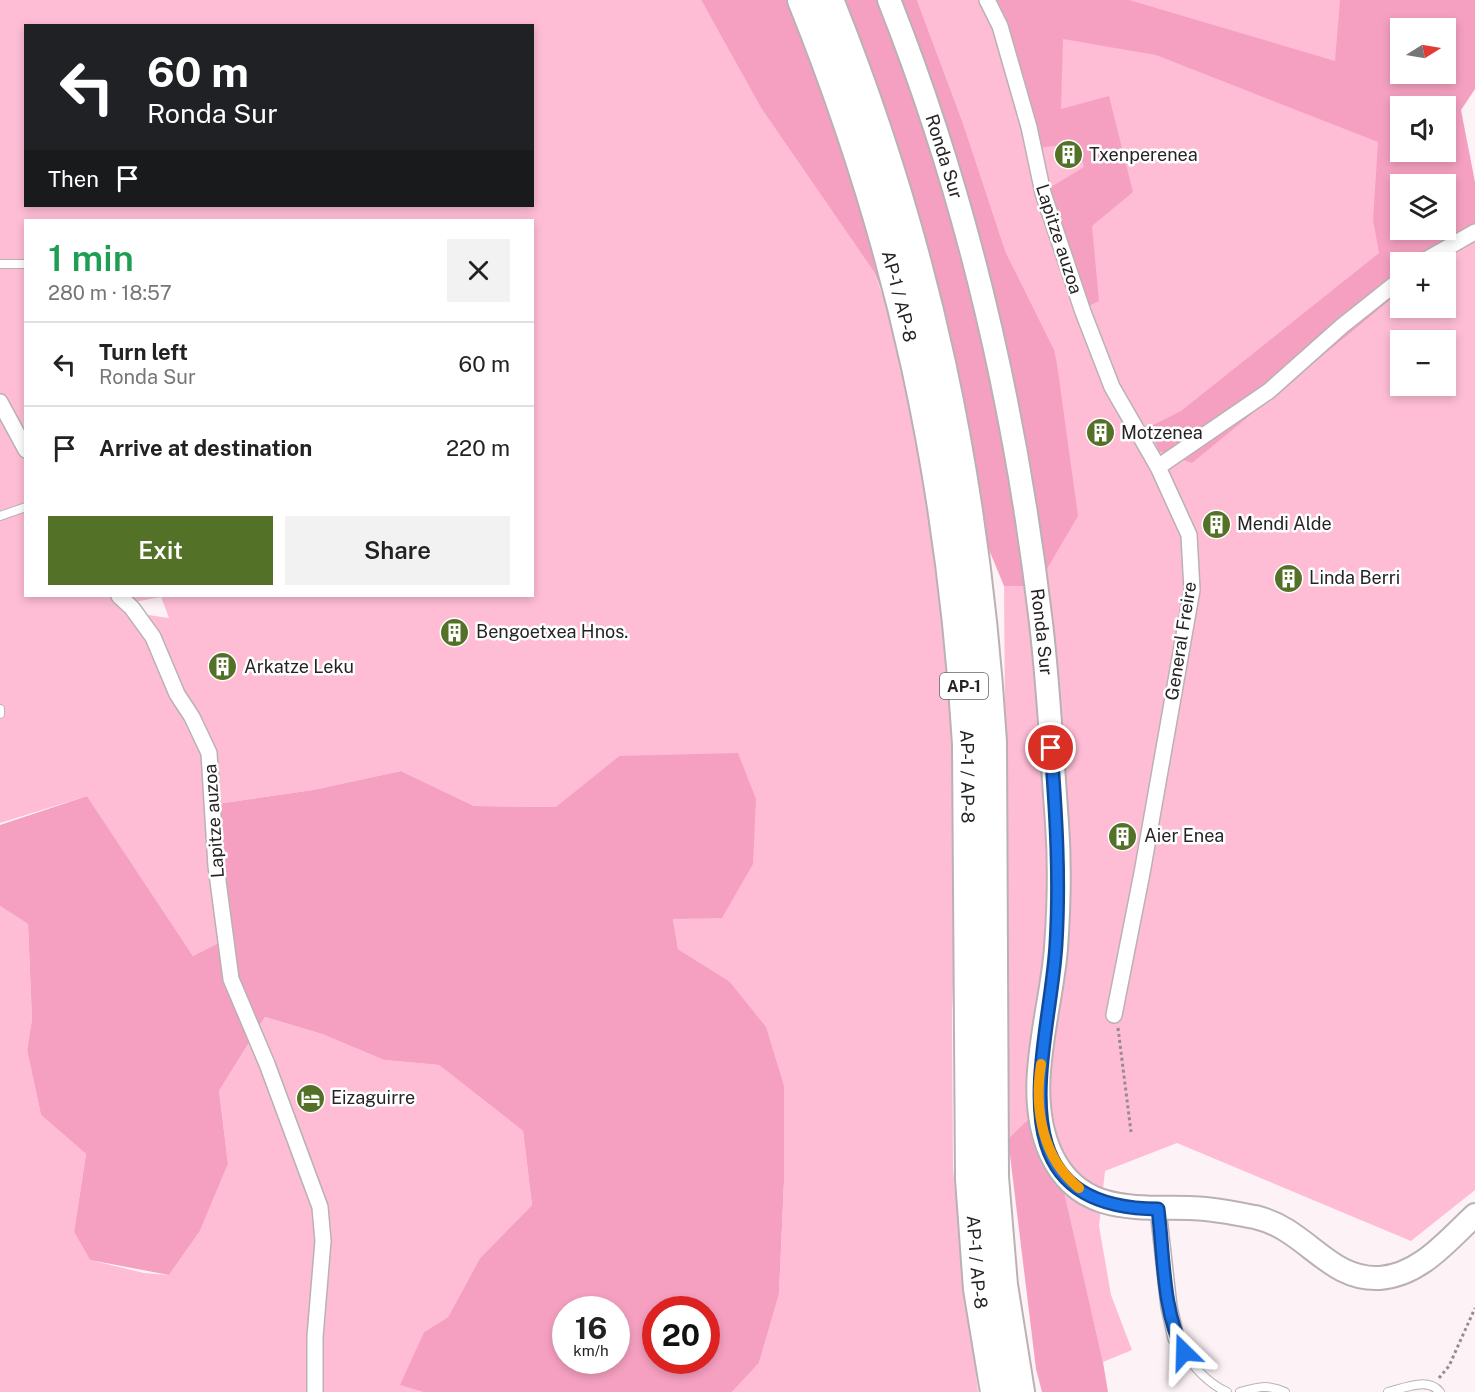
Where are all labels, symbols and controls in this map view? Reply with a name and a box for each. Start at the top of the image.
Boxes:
north arrow [1390,18,1456,84]
map controls [1390,18,1456,396]
text: 60 m [147,47,249,96]
icon: left [48,48,126,126]
button: sound [1390,96,1456,162]
text: Ronda Sur [147,97,278,129]
street label: Ronda Sur [921,112,967,201]
building icon: Txenperenea [1052,139,1084,171]
place label: Txenperenea [1089,144,1198,165]
icon: arrive [111,162,144,195]
text: Then [48,166,99,192]
button: layers [1390,174,1456,240]
street label: Lapitze auzoa [1032,181,1087,296]
text: 1 min [48,237,134,279]
button: close [447,239,510,302]
street label: AP-1 / AP-8 [878,248,921,344]
button: + [1390,252,1456,318]
text: 280 m · 18:57 [48,281,172,305]
button: − [1390,330,1456,396]
text: Turn left [99,339,188,365]
icon: left [48,348,81,381]
text: 60 m [459,351,510,377]
text: Ronda Sur [99,365,196,389]
building icon: Motzenea [1084,417,1116,449]
place label: Motzenea [1121,422,1203,443]
icon: arrive [48,432,81,465]
text: Arrive at destination [99,435,312,461]
text: 220 m [446,435,510,461]
building icon: Mendi Alde [1200,508,1232,540]
place label: Mendi Alde [1237,513,1332,534]
button: Exit [48,516,273,585]
button: Share [285,516,510,585]
building icon: Linda Berri [1272,562,1304,594]
place label: Linda Berri [1309,567,1400,588]
street label: General Freire [1161,580,1200,702]
street label: Ronda Sur [1027,587,1057,676]
building icon: Bengoetxea Hnos. [439,616,471,648]
place label: Bengoetxea Hnos. [476,621,628,642]
building icon: Arkatze Leku [207,651,239,683]
place label: Arkatze Leku [244,656,354,677]
road number: AP-1 [940,673,988,699]
pin [1025,722,1076,773]
street label: AP-1 / AP-8 [956,729,979,823]
icon: arrive [1034,731,1067,764]
street label: Lapitze auzoa [199,763,228,879]
building icon: Aier Enea [1107,820,1139,852]
place label: Aier Enea [1144,825,1224,846]
hotel icon: Eizaguirre [294,1082,326,1114]
place label: Eizaguirre [331,1087,415,1108]
street label: AP-1 / AP-8 [963,1215,992,1310]
speed limit sign: 20 [642,1296,720,1374]
text: 16 [575,1310,607,1346]
position arrow [1152,1320,1216,1384]
text: km/h [573,1342,609,1359]

